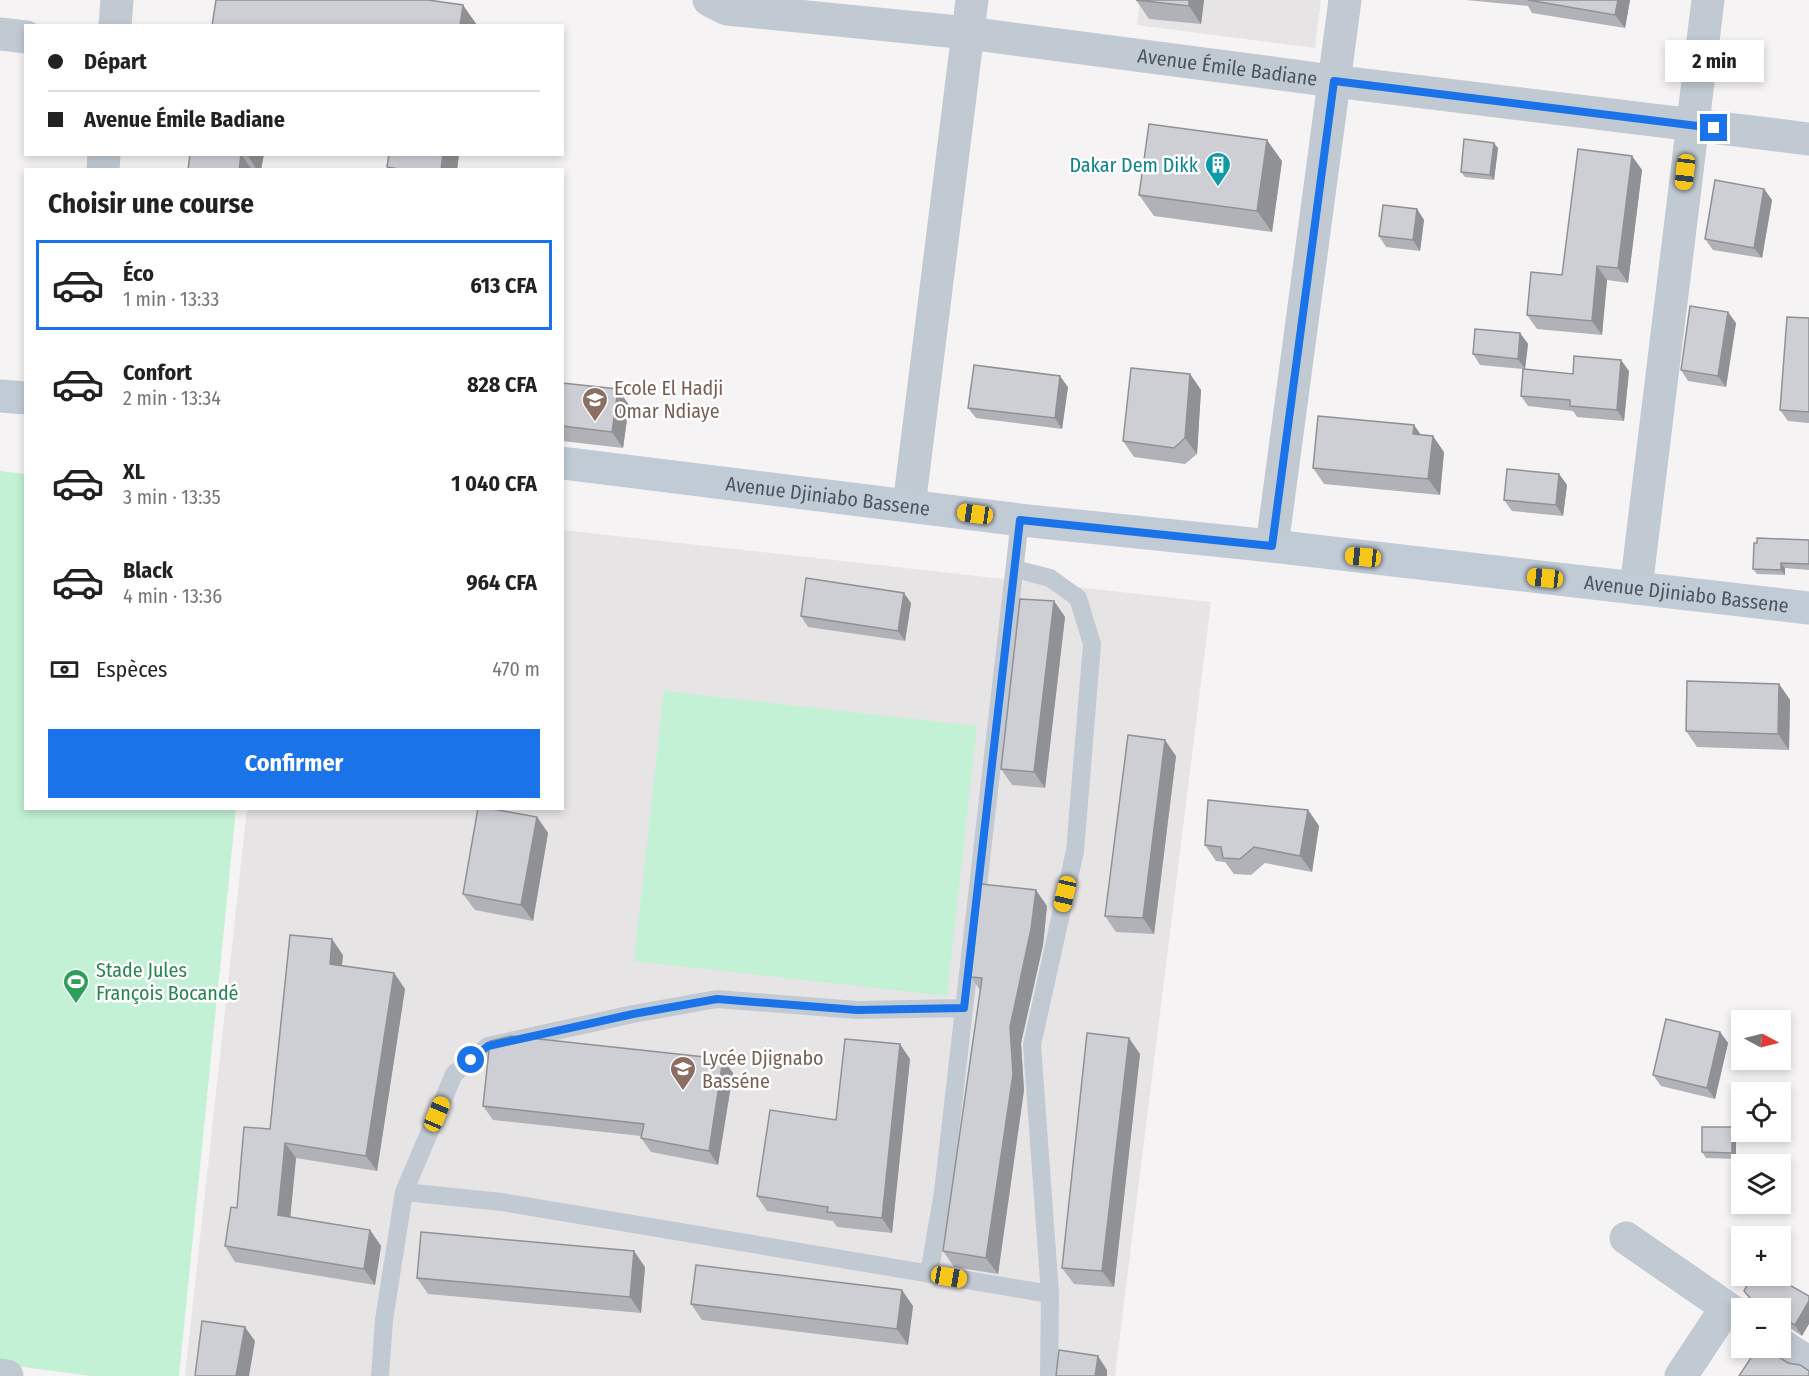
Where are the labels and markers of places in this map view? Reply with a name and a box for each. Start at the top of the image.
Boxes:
building icon: Dakar Dem Dikk [1203,150,1233,188]
place label: Dakar Dem Dikk [1069,153,1199,177]
place label: Ecole El Hadji Omar Ndiaye [614,376,723,423]
school or university icon: Ecole El Hadji Omar Ndiaye [580,385,610,423]
place label: Stade Jules François Bocandé [96,958,239,1005]
sports icon: Stade Jules François Bocandé [61,967,91,1005]
place label: Lycée Djignabo Basséne [702,1046,824,1093]
school or university icon: Lycée Djignabo Basséne [668,1054,698,1092]

